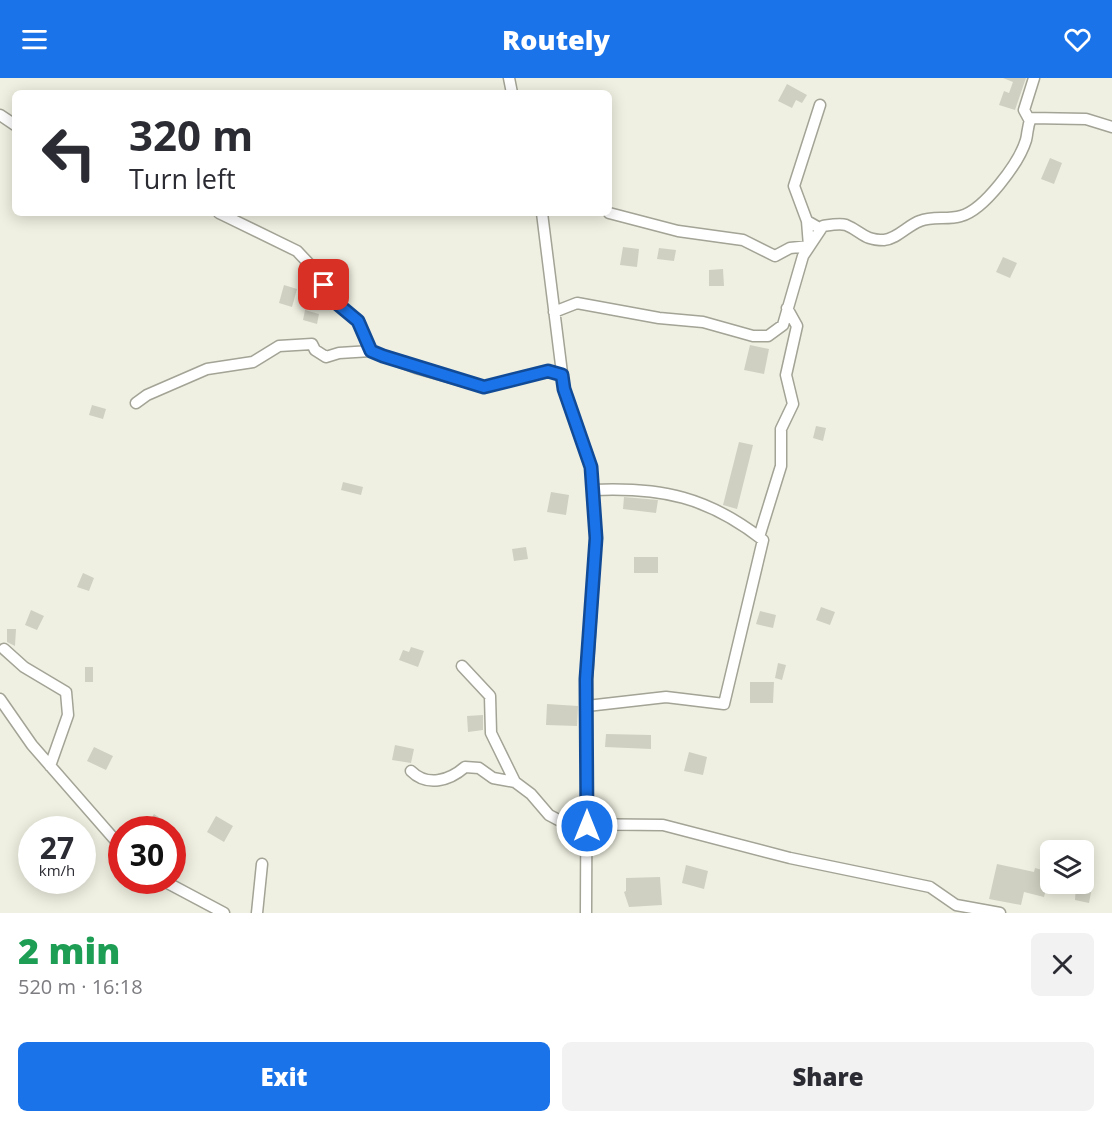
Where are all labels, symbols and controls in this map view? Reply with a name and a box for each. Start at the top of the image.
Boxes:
text: Routely [502,21,610,58]
icon: menu [18,23,51,56]
icon: heart [1061,23,1094,56]
text: 320 m [129,106,253,163]
icon: left [30,114,108,192]
text: Turn left [129,160,236,197]
pin [298,259,349,310]
icon: arrive [307,268,340,301]
position arrow [555,794,619,858]
speed limit sign: 30 [108,816,186,894]
text: 27 [40,827,74,868]
map controls [1040,840,1094,894]
button: layers [1040,840,1094,894]
text: km/h [39,860,75,880]
text: 2 min [18,926,120,975]
button: close [1031,933,1094,996]
text: 520 m · 16:18 [18,973,143,1000]
button: Exit [18,1042,550,1111]
button: Share [562,1042,1094,1111]

